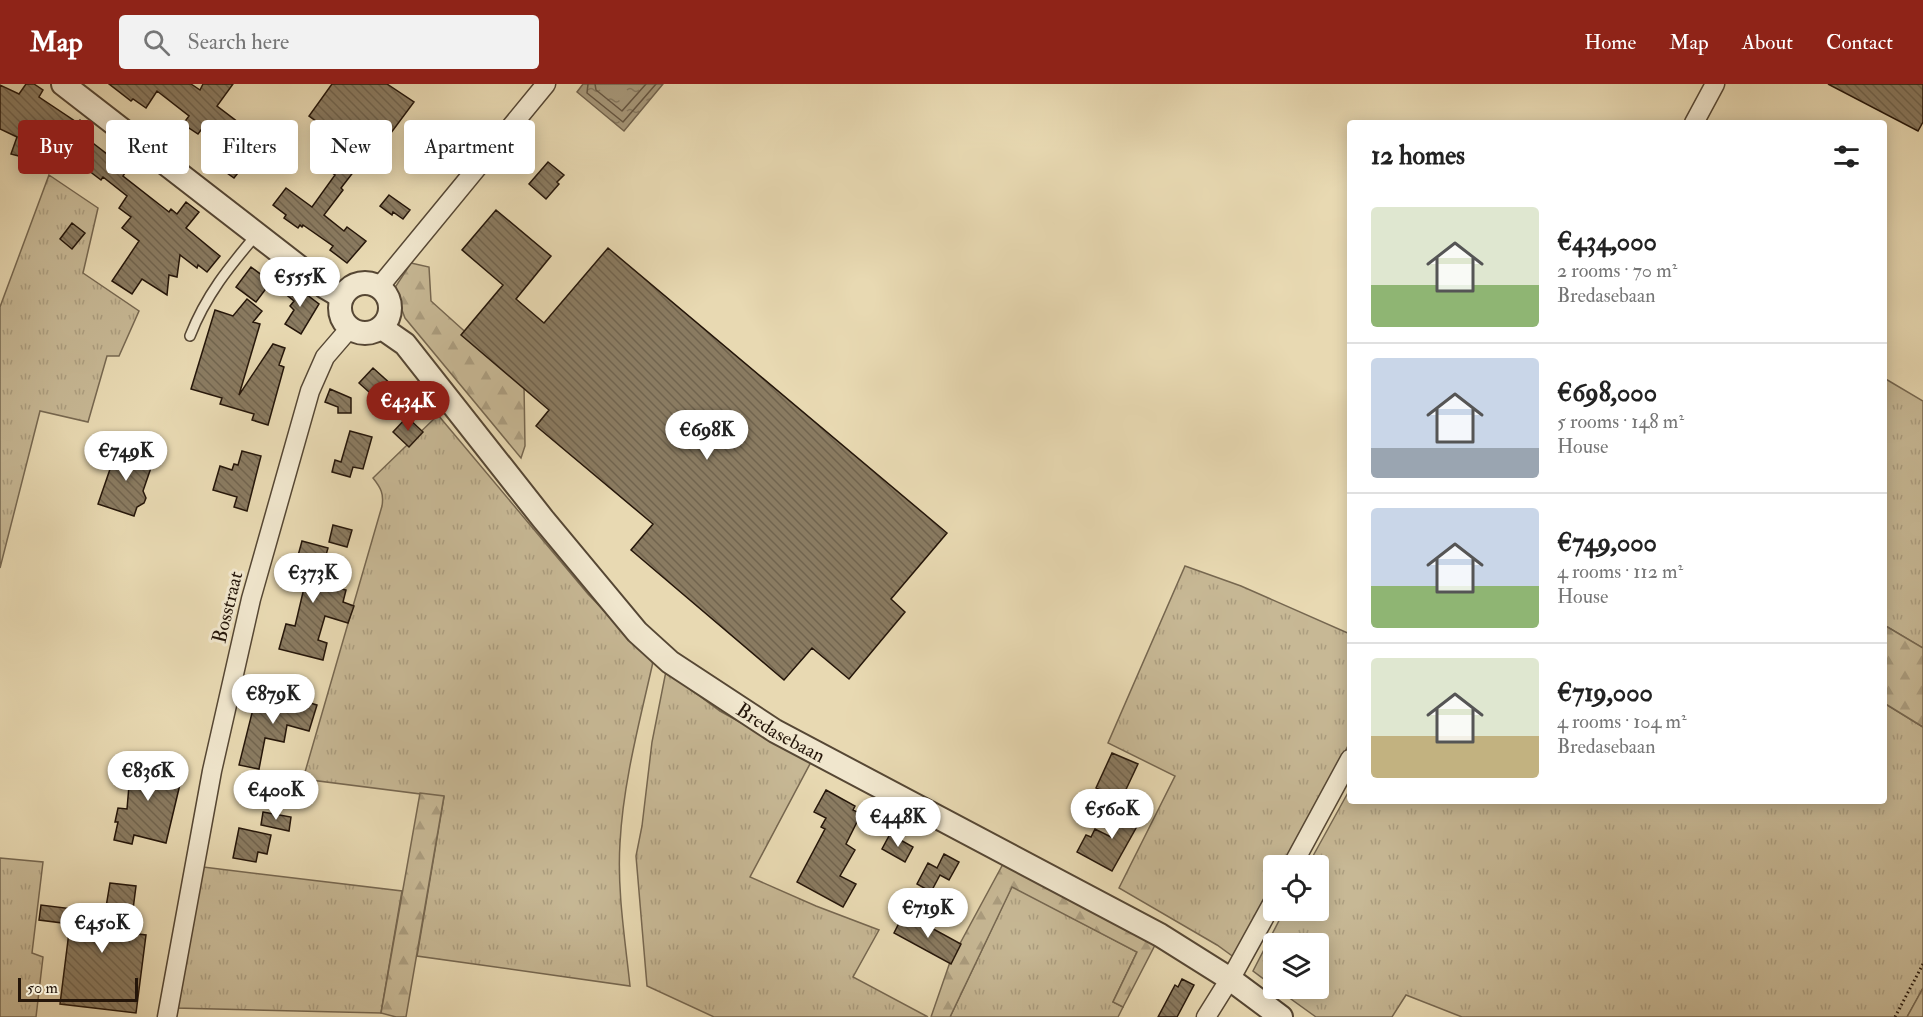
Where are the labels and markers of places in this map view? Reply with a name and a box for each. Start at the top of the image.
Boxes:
pin: €555K [258,257,342,308]
pin: €434K [366,381,450,432]
pin: €698K [665,410,749,461]
pin: €749K [84,431,168,482]
pin: €373K [271,553,355,604]
pin: €879K [231,674,315,725]
pin: €836K [106,751,190,802]
pin: €400K [234,770,318,821]
pin: €560K [1070,789,1154,840]
pin: €448K [856,797,940,848]
pin: €719K [886,888,970,939]
pin: €450K [60,903,144,954]

